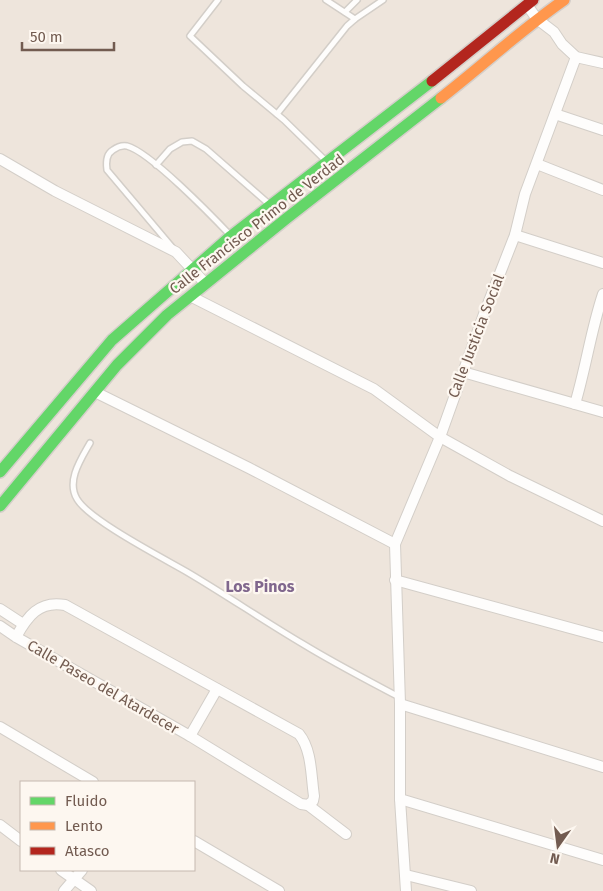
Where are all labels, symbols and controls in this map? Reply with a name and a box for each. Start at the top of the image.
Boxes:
scale bar [22,20,115,52]
text: 50 m [30,28,63,46]
street label: Calle Francisco Primo de Verdad [166,150,348,298]
street label: Calle Justicia Social [444,271,508,401]
district label: Los Pinos [225,577,295,596]
street label: Calle Paseo del Atardecer [24,636,182,738]
legend [20,781,195,871]
text: Fluido [65,792,107,810]
text: Lento [65,817,103,835]
north arrow [533,821,583,871]
text: Atasco [65,842,110,860]
text: N [548,849,562,868]

